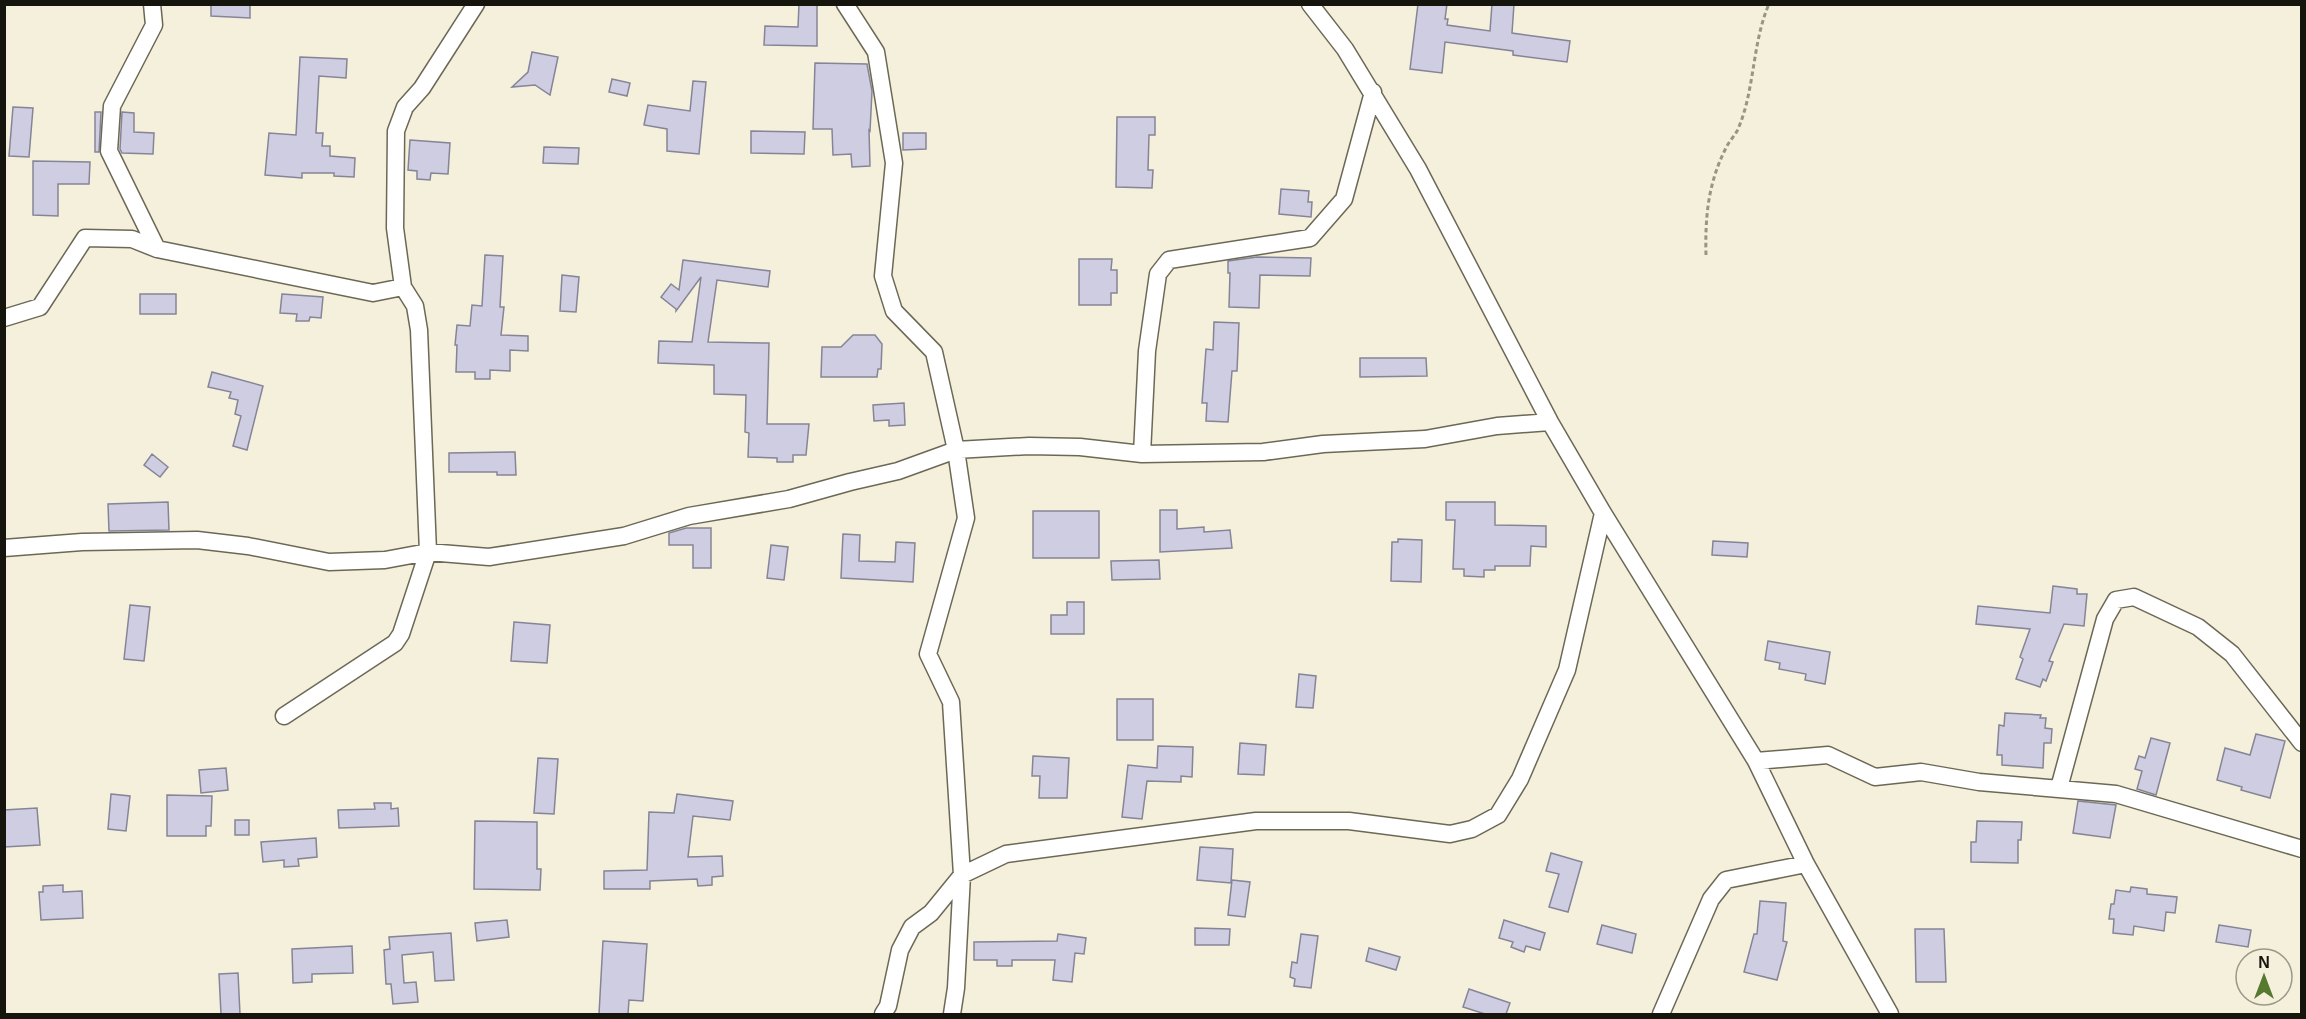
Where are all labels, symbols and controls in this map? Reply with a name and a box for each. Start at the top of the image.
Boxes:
north arrow [2234,947,2294,1007]
text: N [2258,954,2270,971]

